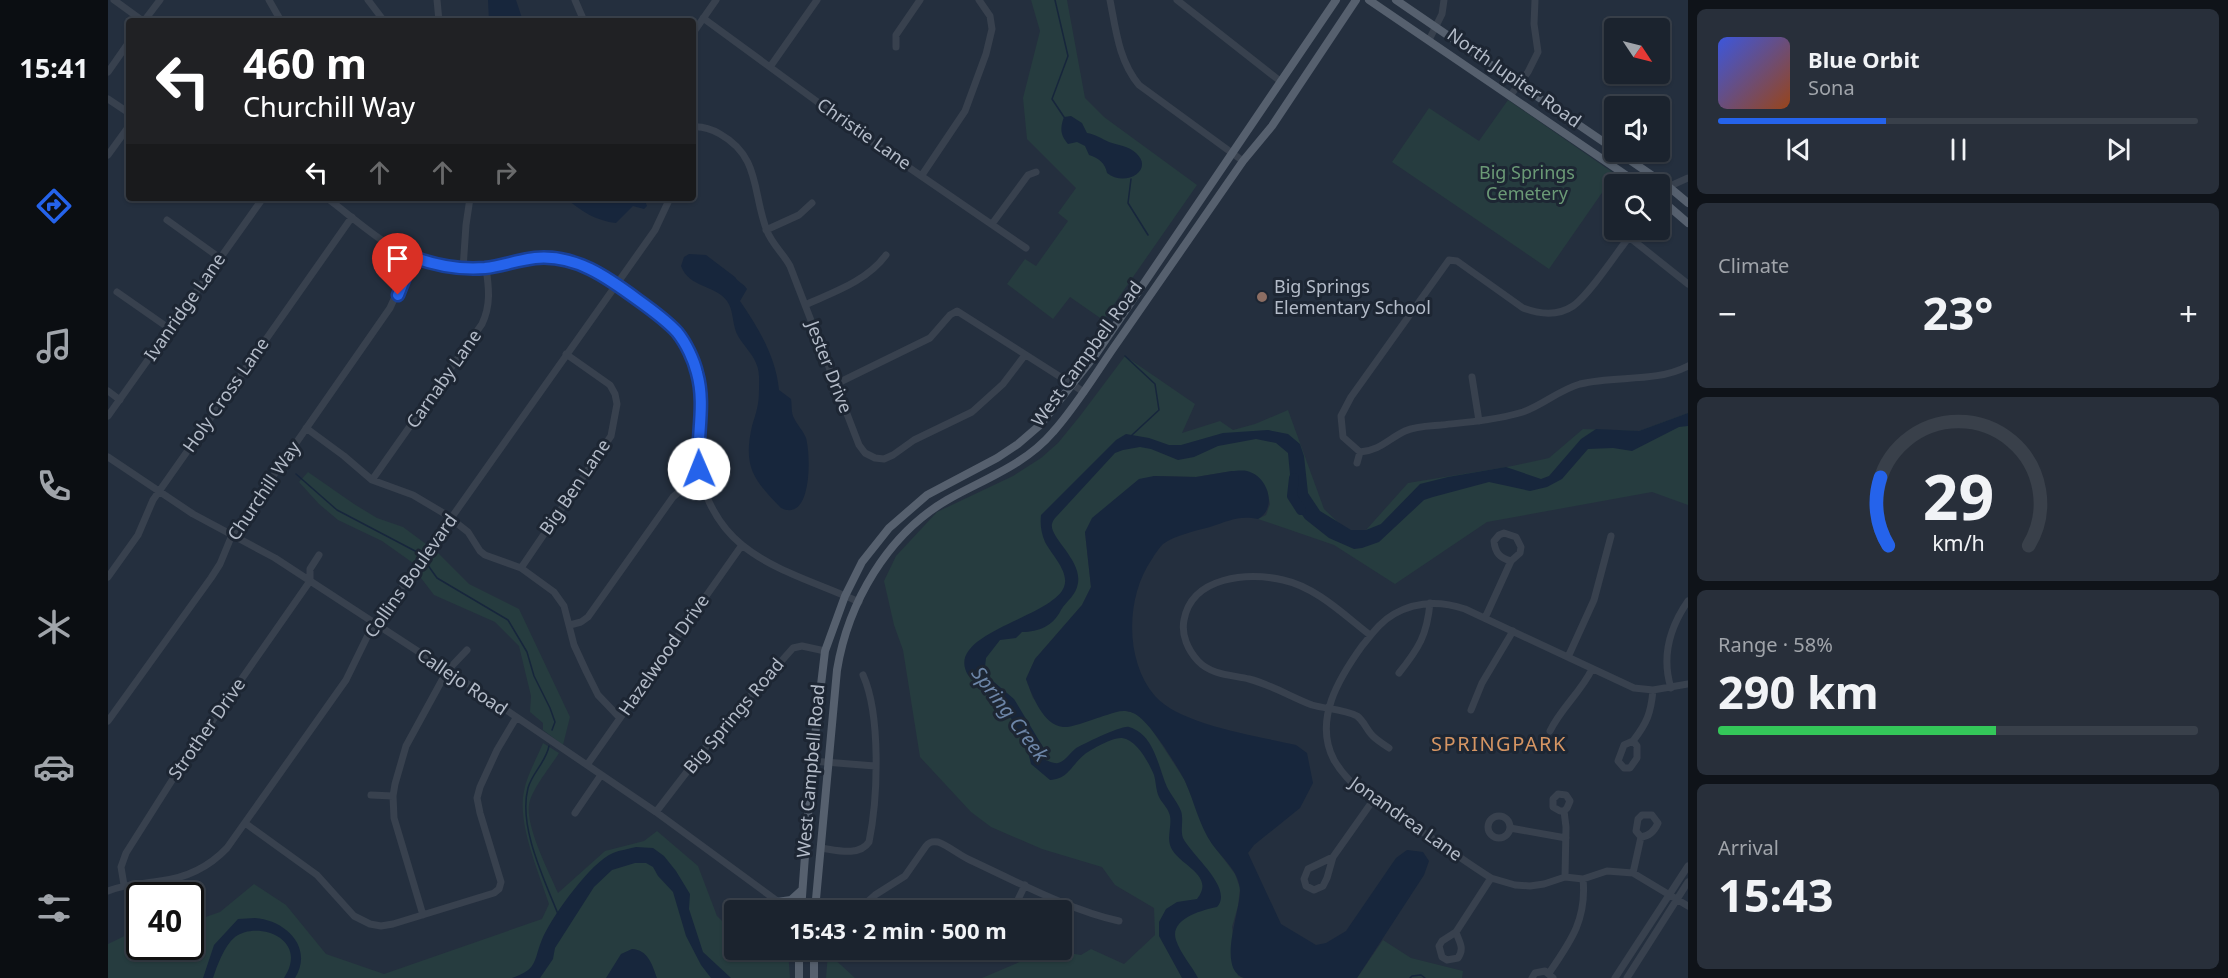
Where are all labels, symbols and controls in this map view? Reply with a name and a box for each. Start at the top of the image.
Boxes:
north arrow [1604,18,1670,84]
map controls [1604,18,1670,240]
street label: North Jupiter Road [1443,22,1586,132]
text: 460 m [243,34,367,91]
icon: left [144,42,222,120]
text: Blue Orbit [1808,44,1920,74]
text: 15:41 [19,49,89,86]
text: Sona [1808,74,1855,101]
text: Churchill Way [243,88,415,125]
street label: Christie Lane [813,92,917,175]
button: sound [1604,96,1670,162]
icon: previous [1782,133,1815,166]
icon: pause [1942,133,1975,166]
icon: next [2102,133,2135,166]
icon: left [300,156,333,189]
icon: ahead [363,156,396,189]
icon: ahead [426,156,459,189]
icon: right [489,156,522,189]
park label: Big Springs Cemetery [1479,160,1575,205]
button: search [1604,174,1670,240]
icon: directions [33,185,75,227]
pin [372,233,423,295]
icon: arrive [381,242,414,275]
street label: Ivanridge Lane [138,248,230,365]
text: Climate [1718,252,1789,279]
place label: Big Springs Elementary School [1274,274,1431,319]
street label: West Campbell Road [1025,276,1147,431]
text: 23° [1923,282,1993,343]
marker: Big Springs Elementary School [1255,290,1269,304]
text: − [1718,291,1737,336]
text: + [2179,291,2198,336]
street label: Jester Drive [801,315,859,416]
street label: Carnaby Lane [400,324,486,433]
icon: music [33,325,75,367]
street label: Holy Cross Lane [177,332,274,457]
street label: Big Ben Lane [533,434,615,539]
street label: Churchill Way [221,435,306,545]
position arrow [667,437,731,501]
text: 29 [1922,453,1994,538]
icon: phone [33,465,75,507]
street label: Collins Boulevard [358,509,462,642]
text: km/h [1932,528,1984,557]
street label: Hazelwood Drive [612,589,714,720]
icon: climate [33,606,75,648]
text: Range · 58% [1718,631,1833,658]
street label: Callejo Road [413,642,513,720]
street label: Big Springs Road [678,653,789,778]
water label: Spring Creek [966,661,1056,768]
text: 290 km [1718,661,1879,722]
street label: Strother Drive [162,673,250,784]
street label: West Campbell Road [790,683,830,859]
district label: SPRINGPARK [1431,730,1567,757]
icon: car [33,746,75,788]
street label: Jonandrea Lane [1344,769,1468,866]
text: Arrival [1718,834,1779,861]
text: 15:43 [1718,864,1834,925]
speed limit sign: 40 [126,882,204,960]
icon: filters [33,887,75,929]
text: 15:43 · 2 min · 500 m [789,915,1007,945]

